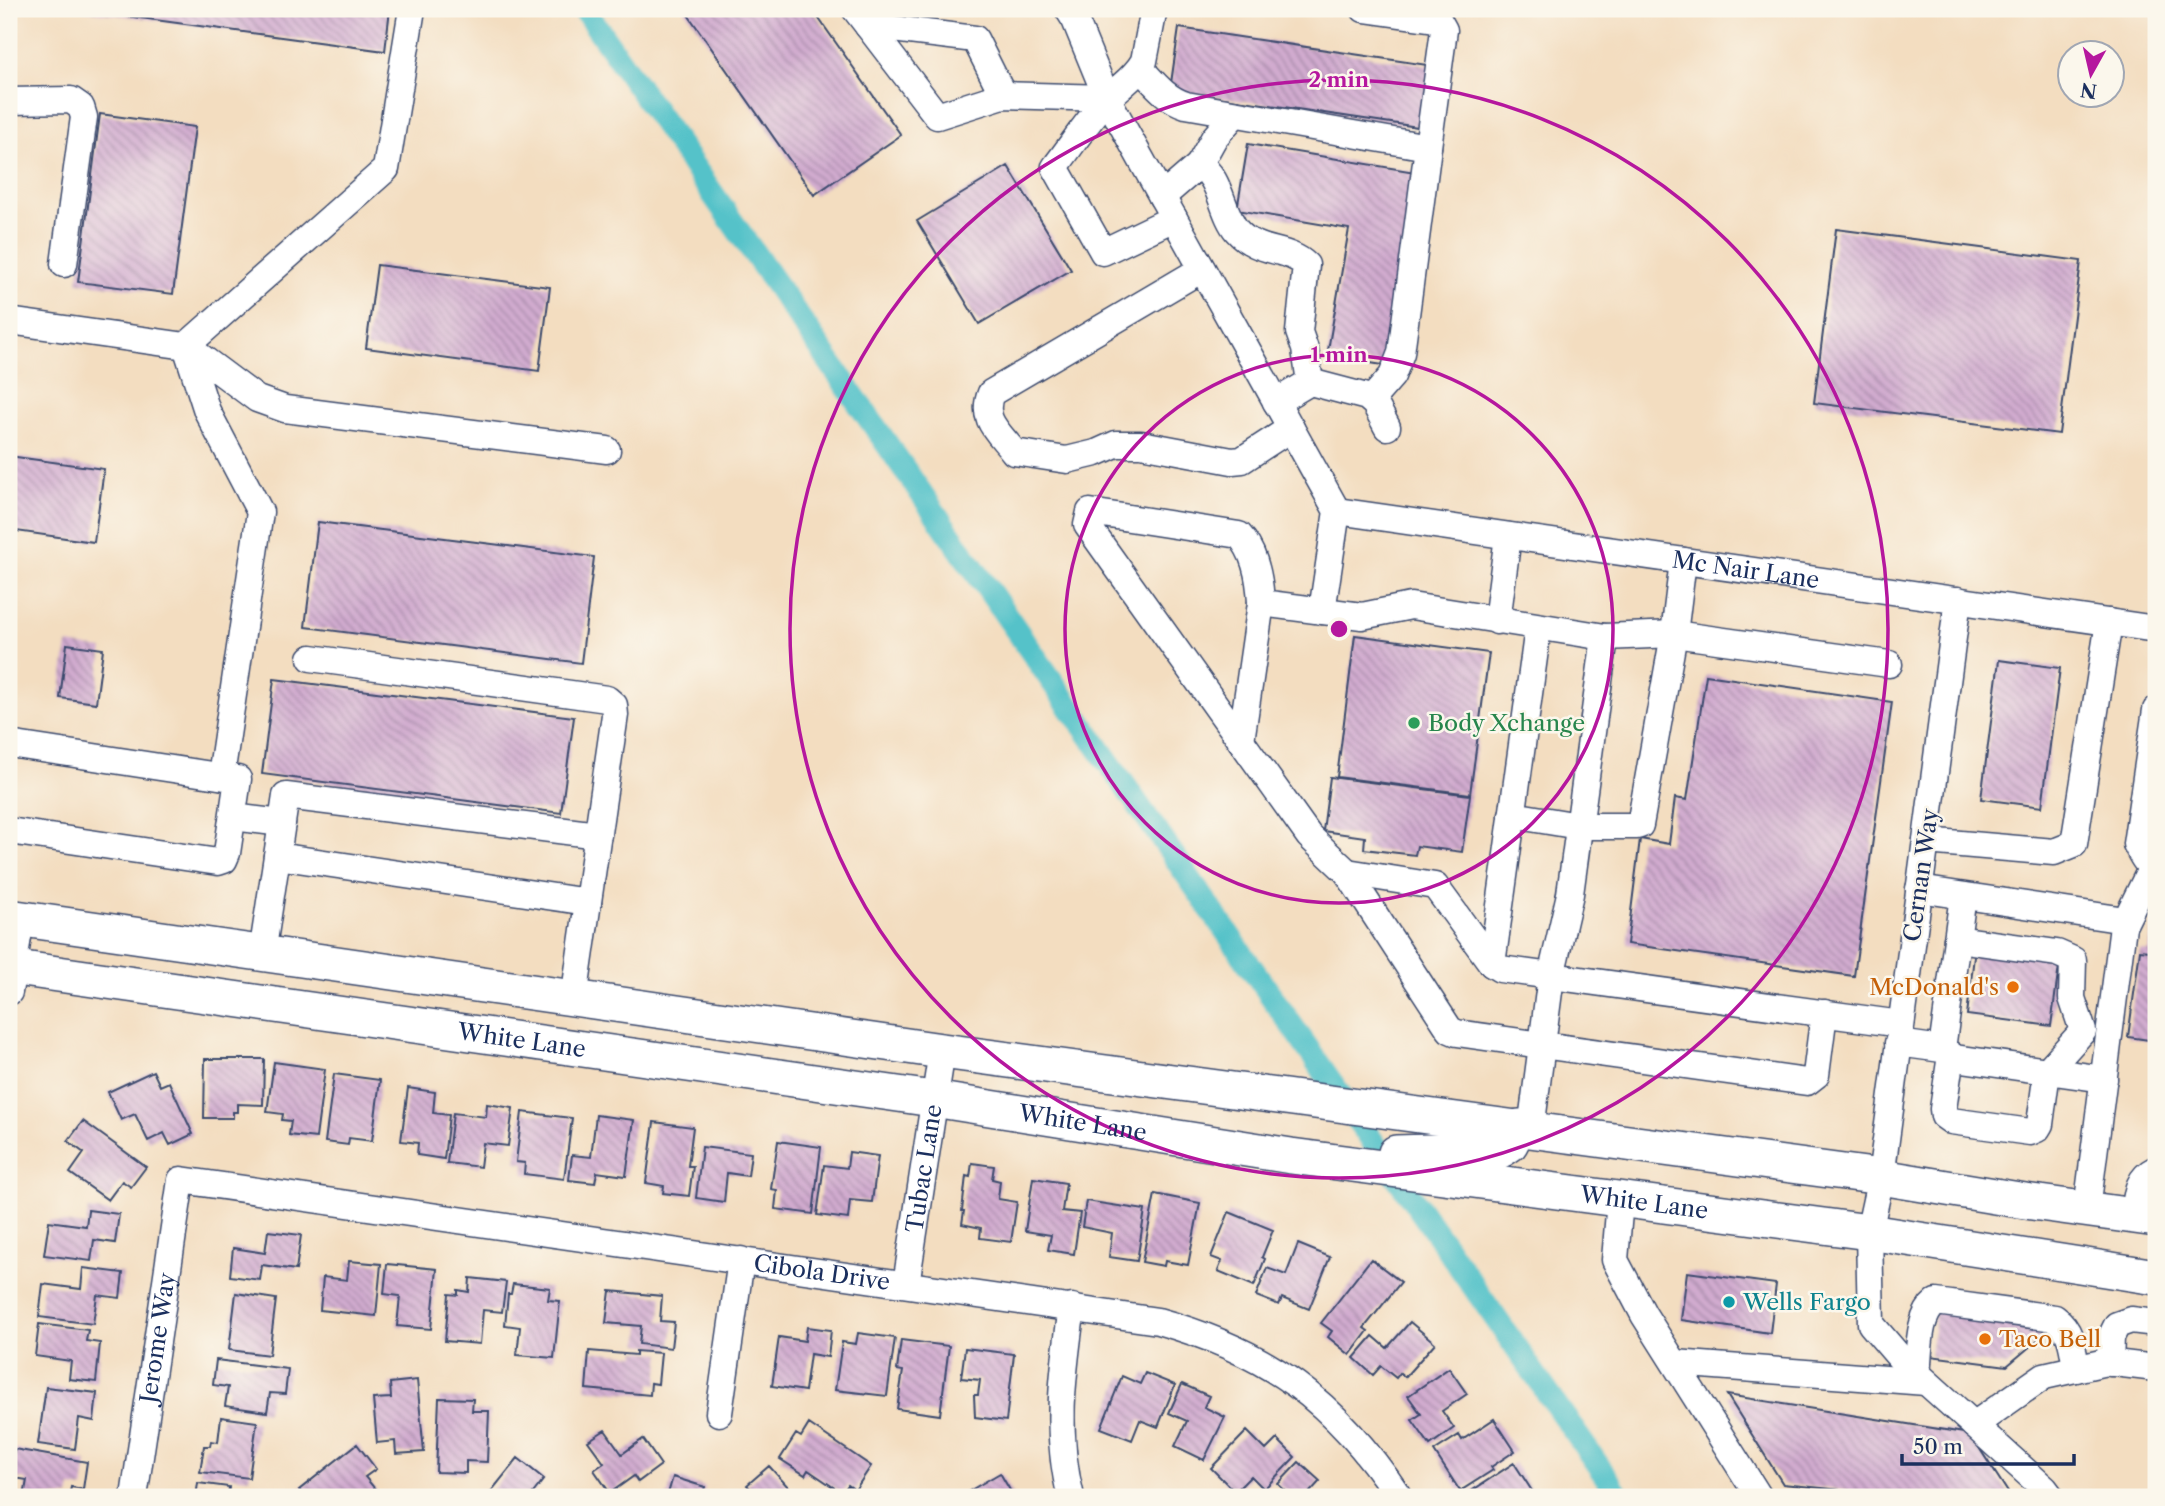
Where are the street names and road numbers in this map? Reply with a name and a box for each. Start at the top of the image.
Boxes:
street label: Mc Nair Lane [1670,545,1821,594]
street label: Cernan Way [1898,807,1944,943]
street label: White Lane [455,1017,588,1063]
street label: White Lane [1016,1099,1149,1147]
street label: Tubac Lane [900,1102,948,1234]
street label: White Lane [1577,1180,1710,1225]
street label: Cibola Drive [752,1249,892,1296]
street label: Jerome Way [134,1271,181,1408]

